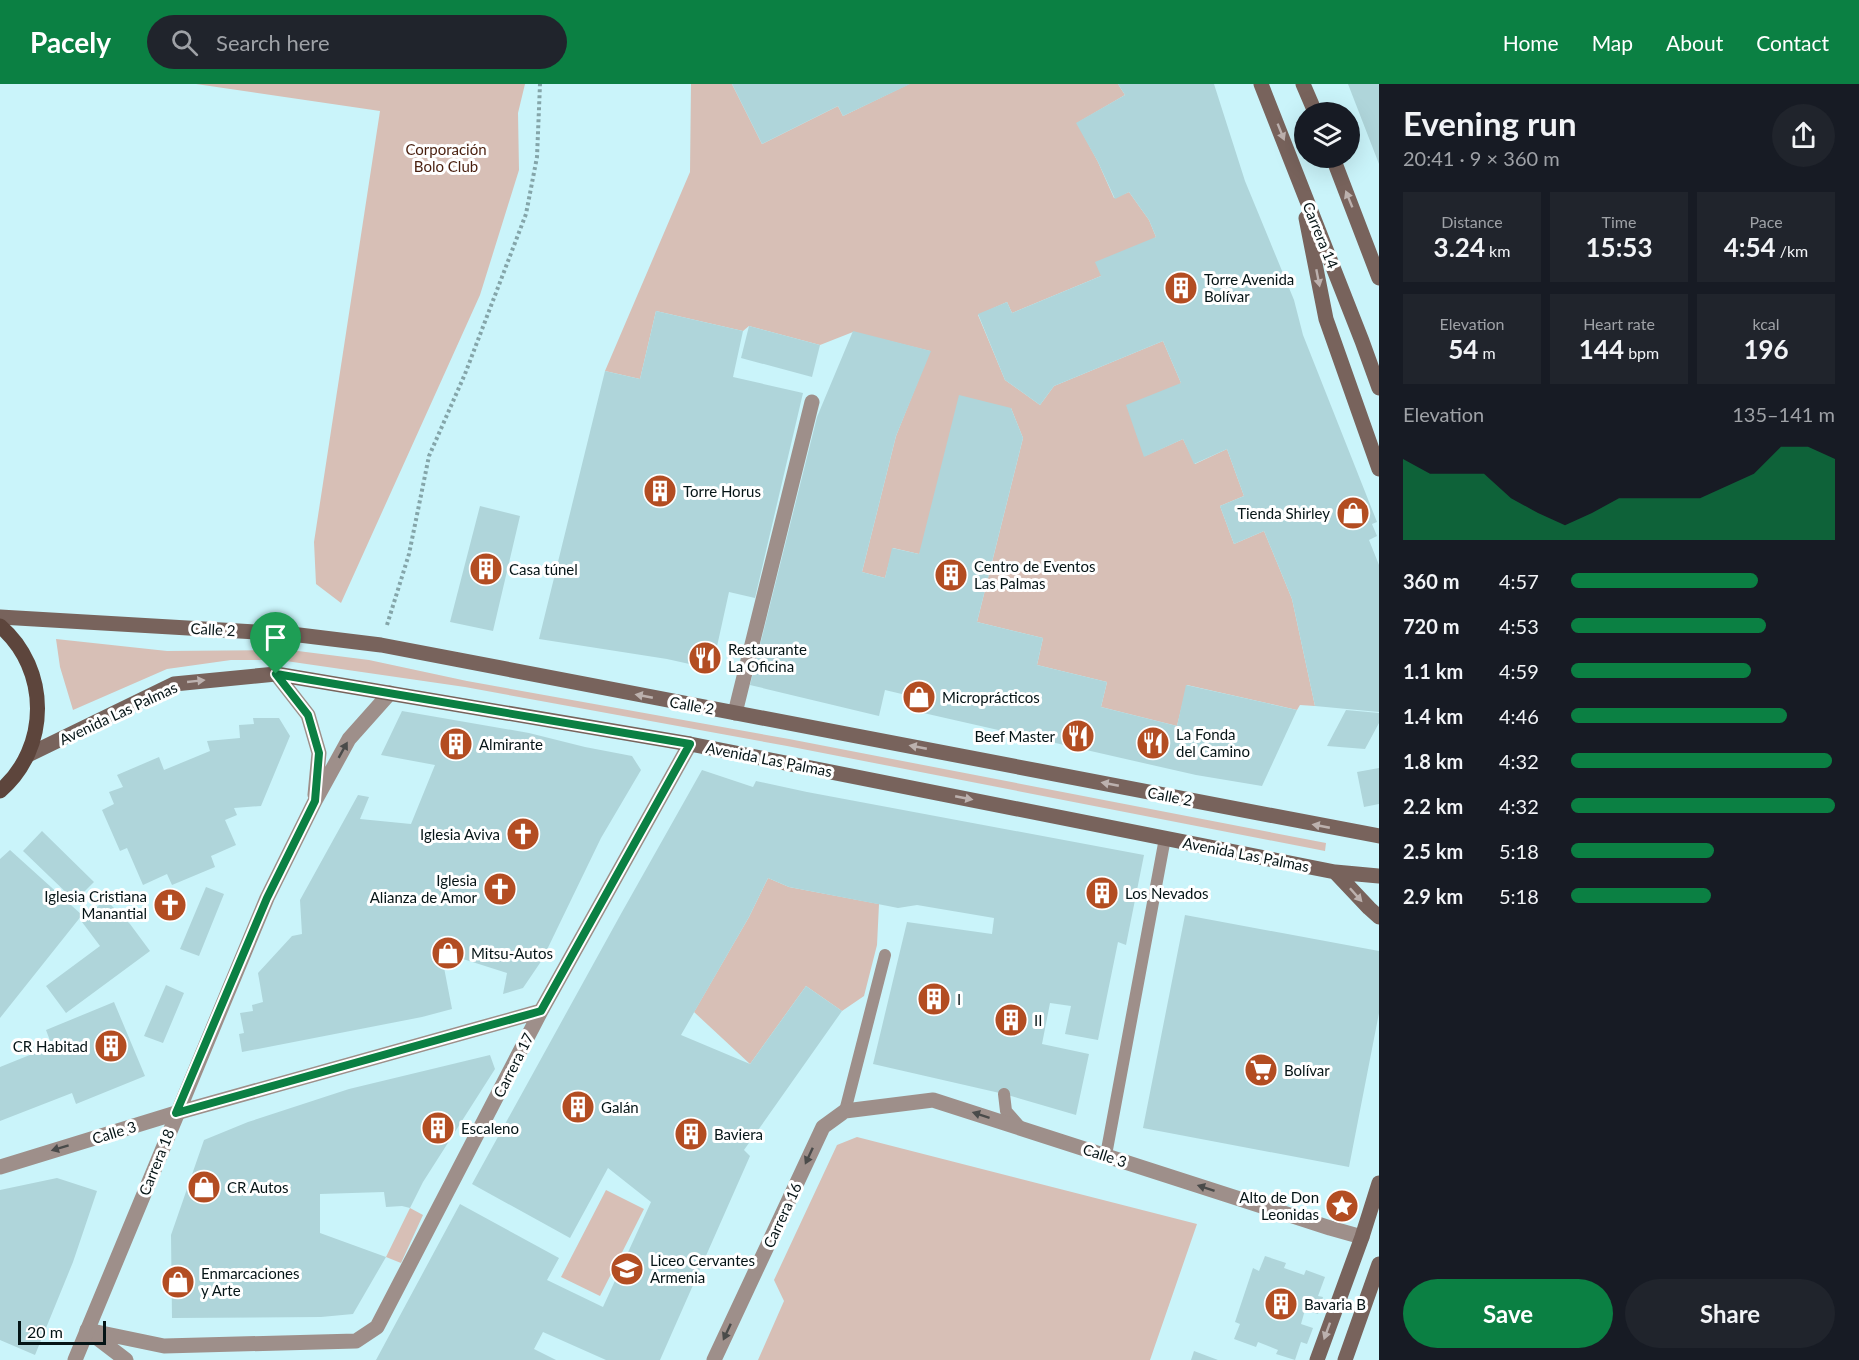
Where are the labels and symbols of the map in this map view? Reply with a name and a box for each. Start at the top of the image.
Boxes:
one-way arrow [1276,123,1286,141]
park label: Corporación Bolo Club [405,140,487,175]
one-way arrow [1344,190,1353,208]
street label: Carrera 14 [1300,199,1343,271]
one-way arrow [1314,269,1323,288]
building icon: Torre Avenida Bolívar [1163,270,1199,306]
place label: Torre Avenida Bolívar [1204,270,1294,305]
building icon: Torre Horus [642,473,678,509]
place label: Torre Horus [683,482,761,500]
shop icon: Tienda Shirley [1335,495,1371,531]
place label: Tienda Shirley [1237,504,1330,522]
building icon: Casa túnel [468,551,504,587]
building icon: Centro de Eventos Las Palmas [933,557,969,593]
place label: Centro de Eventos Las Palmas [974,557,1095,592]
place label: Casa túnel [509,560,578,578]
pin [250,612,301,674]
street label: Calle 2 [190,619,236,639]
restaurant icon: Restaurante La Oficina [687,640,723,676]
place label: Restaurante La Oficina [728,640,807,675]
one-way arrow [187,677,206,686]
street label: Avenida Las Palmas [56,678,180,748]
shop icon: Microprácticos [901,679,937,715]
place label: Microprácticos [942,688,1040,706]
one-way arrow [634,691,653,700]
street label: Calle 2 [668,692,716,718]
restaurant icon: Beef Master [1060,718,1096,754]
restaurant icon: La Fonda del Camino [1135,725,1171,761]
place label: La Fonda del Camino [1176,725,1250,760]
building icon: Almirante [438,726,474,762]
place label: Beef Master [974,727,1056,745]
place label: Almirante [479,735,543,753]
street label: Avenida Las Palmas [704,738,834,780]
one-way arrow [338,741,348,758]
one-way arrow [908,742,927,751]
one-way arrow [1100,779,1119,788]
street label: Calle 2 [1146,783,1194,809]
one-way arrow [954,794,973,803]
church icon: Iglesia Aviva [505,816,541,852]
one-way arrow [1312,821,1331,830]
place label: Iglesia Aviva [420,825,500,843]
street label: Avenida Las Palmas [1181,833,1311,875]
place label: Iglesia Alianza de Amor [370,871,478,906]
church icon: Iglesia Alianza de Amor [482,871,518,907]
building icon: Los Nevados [1084,875,1120,911]
place label: Los Nevados [1125,884,1208,902]
place label: Iglesia Cristiana Manantial [44,887,147,922]
church icon: Iglesia Cristiana Manantial [152,887,188,923]
one-way arrow [1349,888,1363,902]
shop icon: Mitsu-Autos [430,935,466,971]
place label: Mitsu-Autos [471,944,553,962]
building icon: I [916,981,952,1017]
place label: I [957,990,961,1008]
building icon: II [993,1002,1029,1038]
place label: II [1034,1011,1042,1029]
building icon: CR Habitad [93,1028,129,1064]
street label: Carrera 17 [489,1029,537,1100]
place label: CR Habitad [13,1037,88,1055]
supermarket icon: Bolívar [1243,1052,1279,1088]
place label: Bolívar [1284,1061,1330,1079]
building icon: Galán [560,1089,596,1125]
place label: Galán [601,1098,639,1116]
building icon: Escaleno [420,1110,456,1146]
one-way arrow [972,1110,990,1119]
building icon: Baviera [673,1116,709,1152]
street label: Calle 3 [90,1117,138,1147]
place label: Escaleno [461,1119,519,1137]
place label: Baviera [714,1125,763,1143]
street label: Carrera 18 [135,1126,177,1198]
street label: Calle 3 [1081,1139,1129,1171]
one-way arrow [51,1144,69,1154]
one-way arrow [805,1147,814,1164]
shop icon: CR Autos [186,1169,222,1205]
place label: CR Autos [227,1178,288,1196]
street label: Carrera 16 [759,1179,805,1251]
one-way arrow [1197,1182,1215,1192]
place label: Alto de Don Leonidas [1239,1188,1319,1223]
place icon: Alto de Don Leonidas [1324,1188,1360,1224]
school or university icon: Liceo Cervantes Armenia [609,1251,645,1287]
place label: Liceo Cervantes Armenia [650,1251,755,1286]
shop icon: Enmarcaciones y Arte [160,1264,196,1300]
place label: Enmarcaciones y Arte [201,1264,299,1299]
building icon: Bavaria B [1263,1286,1299,1322]
place label: Bavaria B [1304,1295,1366,1313]
scale bar [18,1318,106,1346]
one-way arrow [1322,1322,1332,1340]
one-way arrow [722,1324,731,1341]

